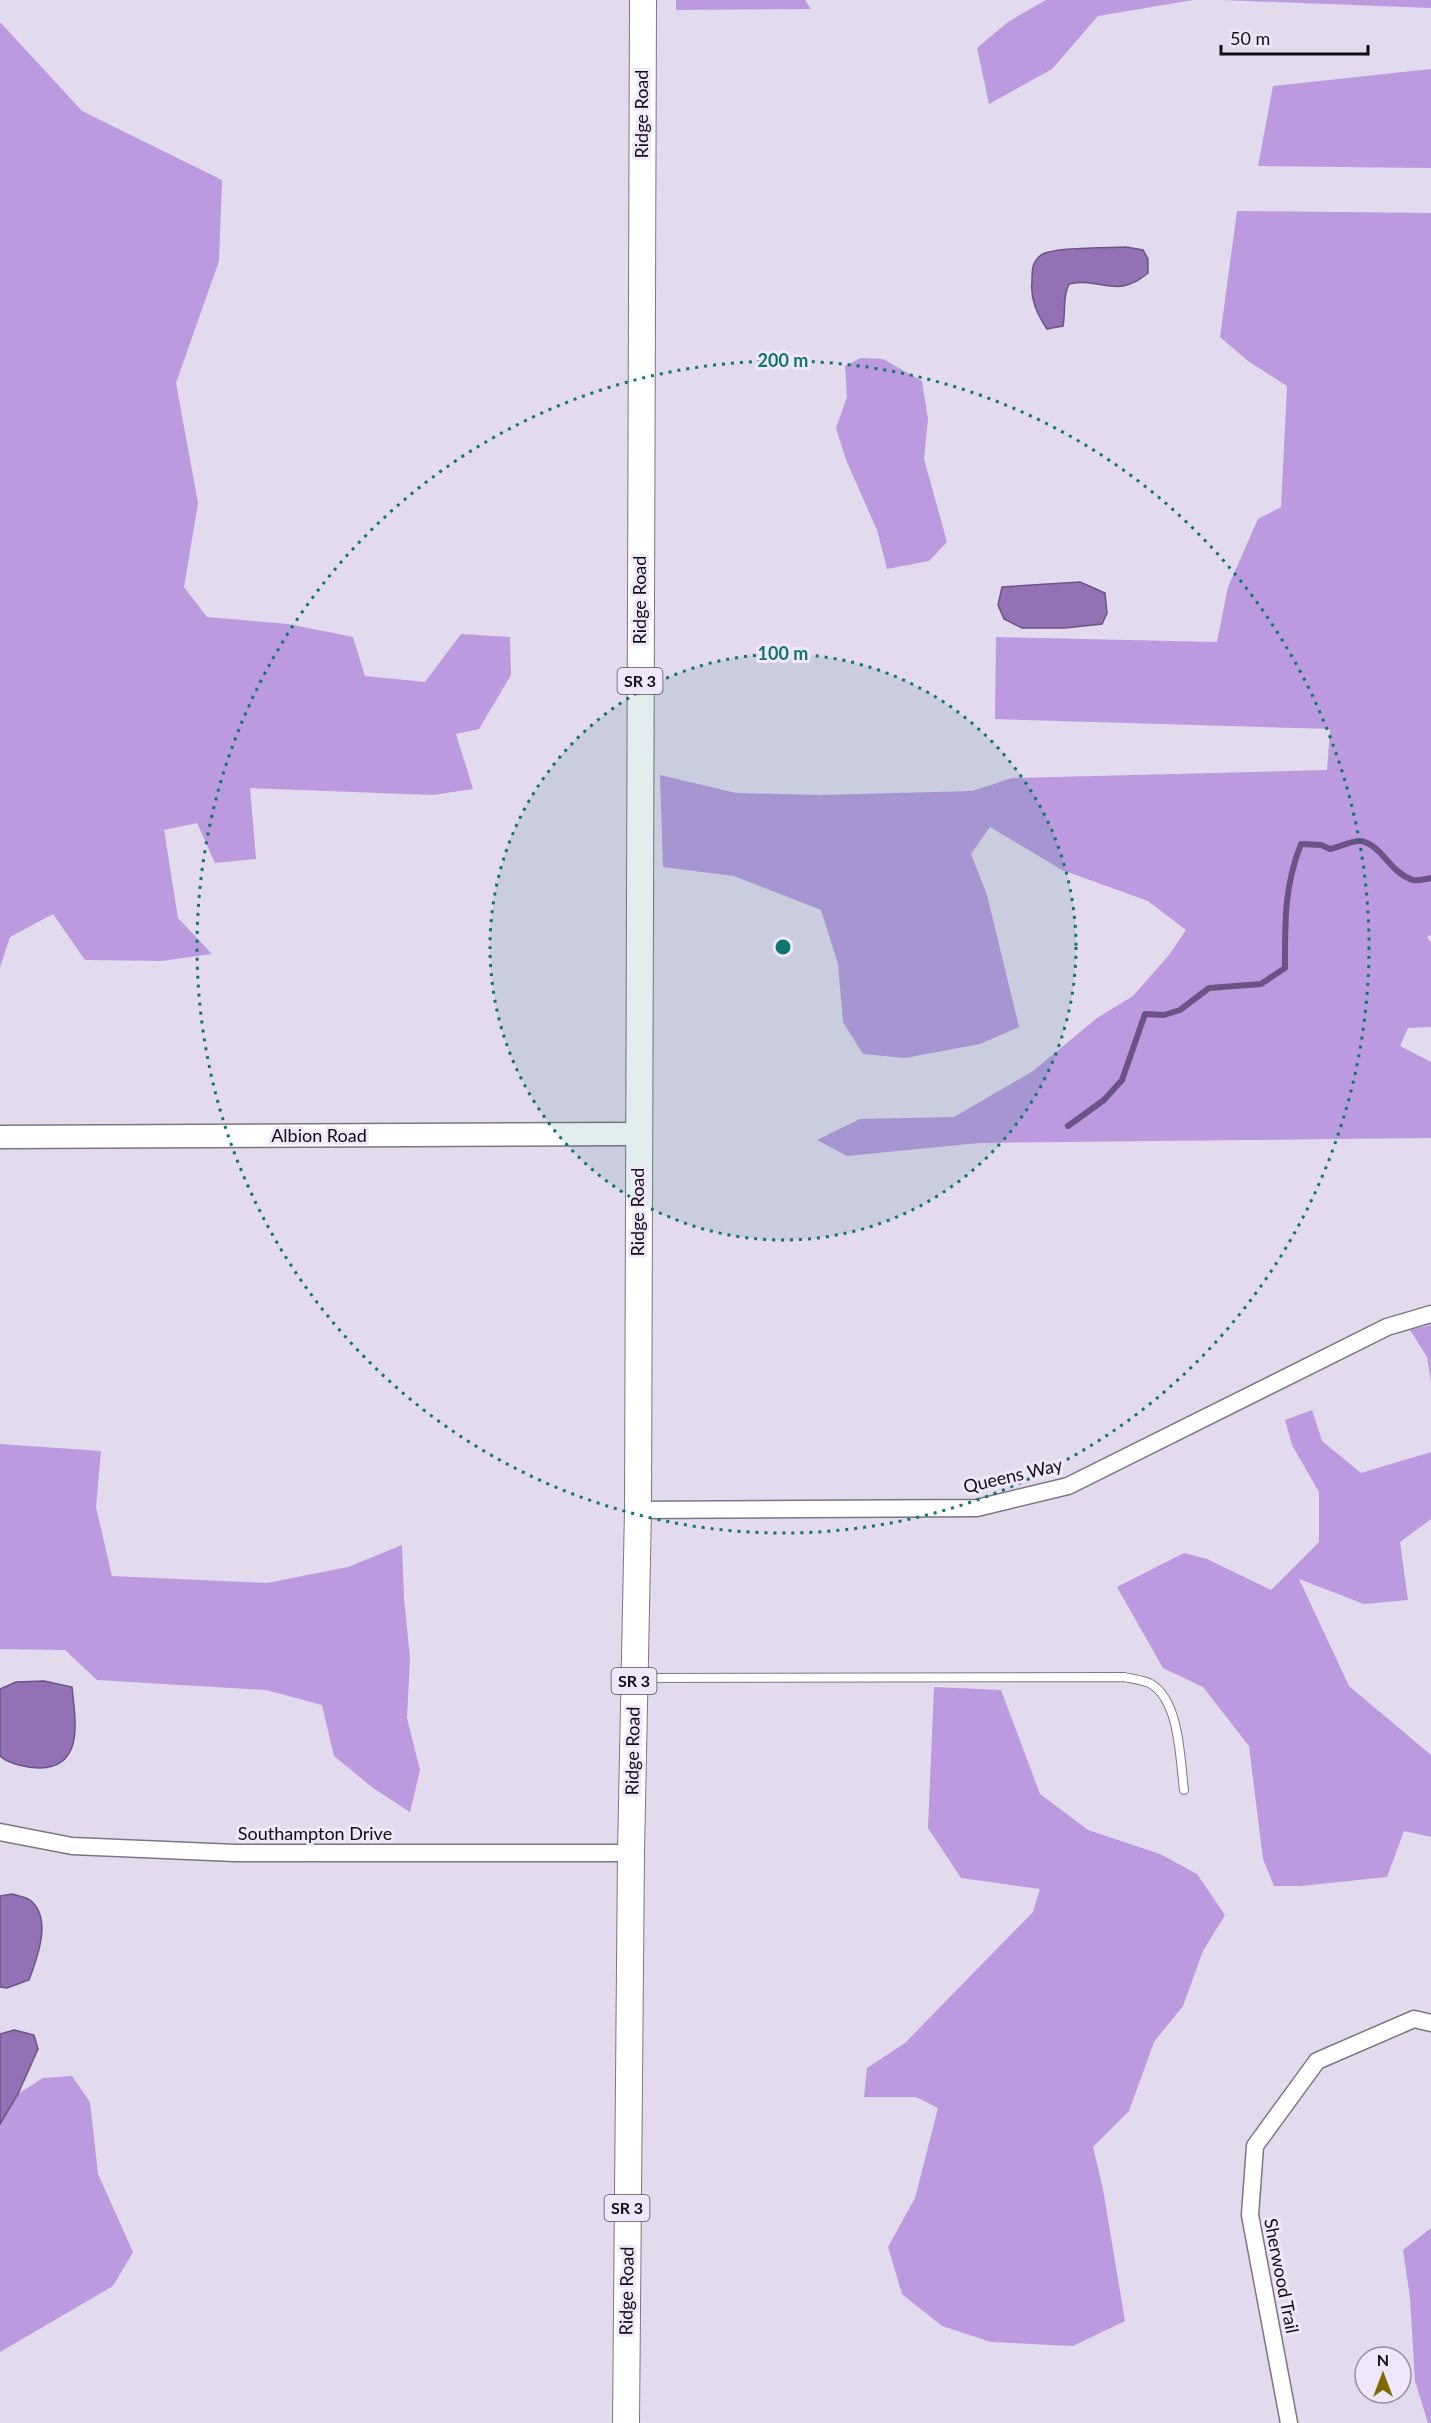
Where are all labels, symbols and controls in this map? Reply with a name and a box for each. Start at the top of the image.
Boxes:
scale bar [1221,18,1368,56]
text: 50 m [1230,27,1270,49]
street label: Ridge Road [630,70,652,158]
text: 200 m [758,349,808,371]
street label: Ridge Road [628,556,650,644]
text: 100 m [758,642,808,664]
road number: SR 3 [618,668,662,694]
centre of rings [773,937,793,957]
street label: Albion Road [271,1124,367,1146]
street label: Ridge Road [626,1168,648,1256]
street label: Queens Way [961,1453,1065,1497]
road number: SR 3 [612,1668,656,1694]
street label: Ridge Road [620,1706,644,1796]
street label: Southampton Drive [238,1822,392,1844]
road number: SR 3 [604,2195,650,2221]
street label: Sherwood Trail [1260,2216,1304,2335]
street label: Ridge Road [614,2246,638,2336]
north arrow [1353,2345,1413,2405]
text: N [1377,2350,1389,2369]

